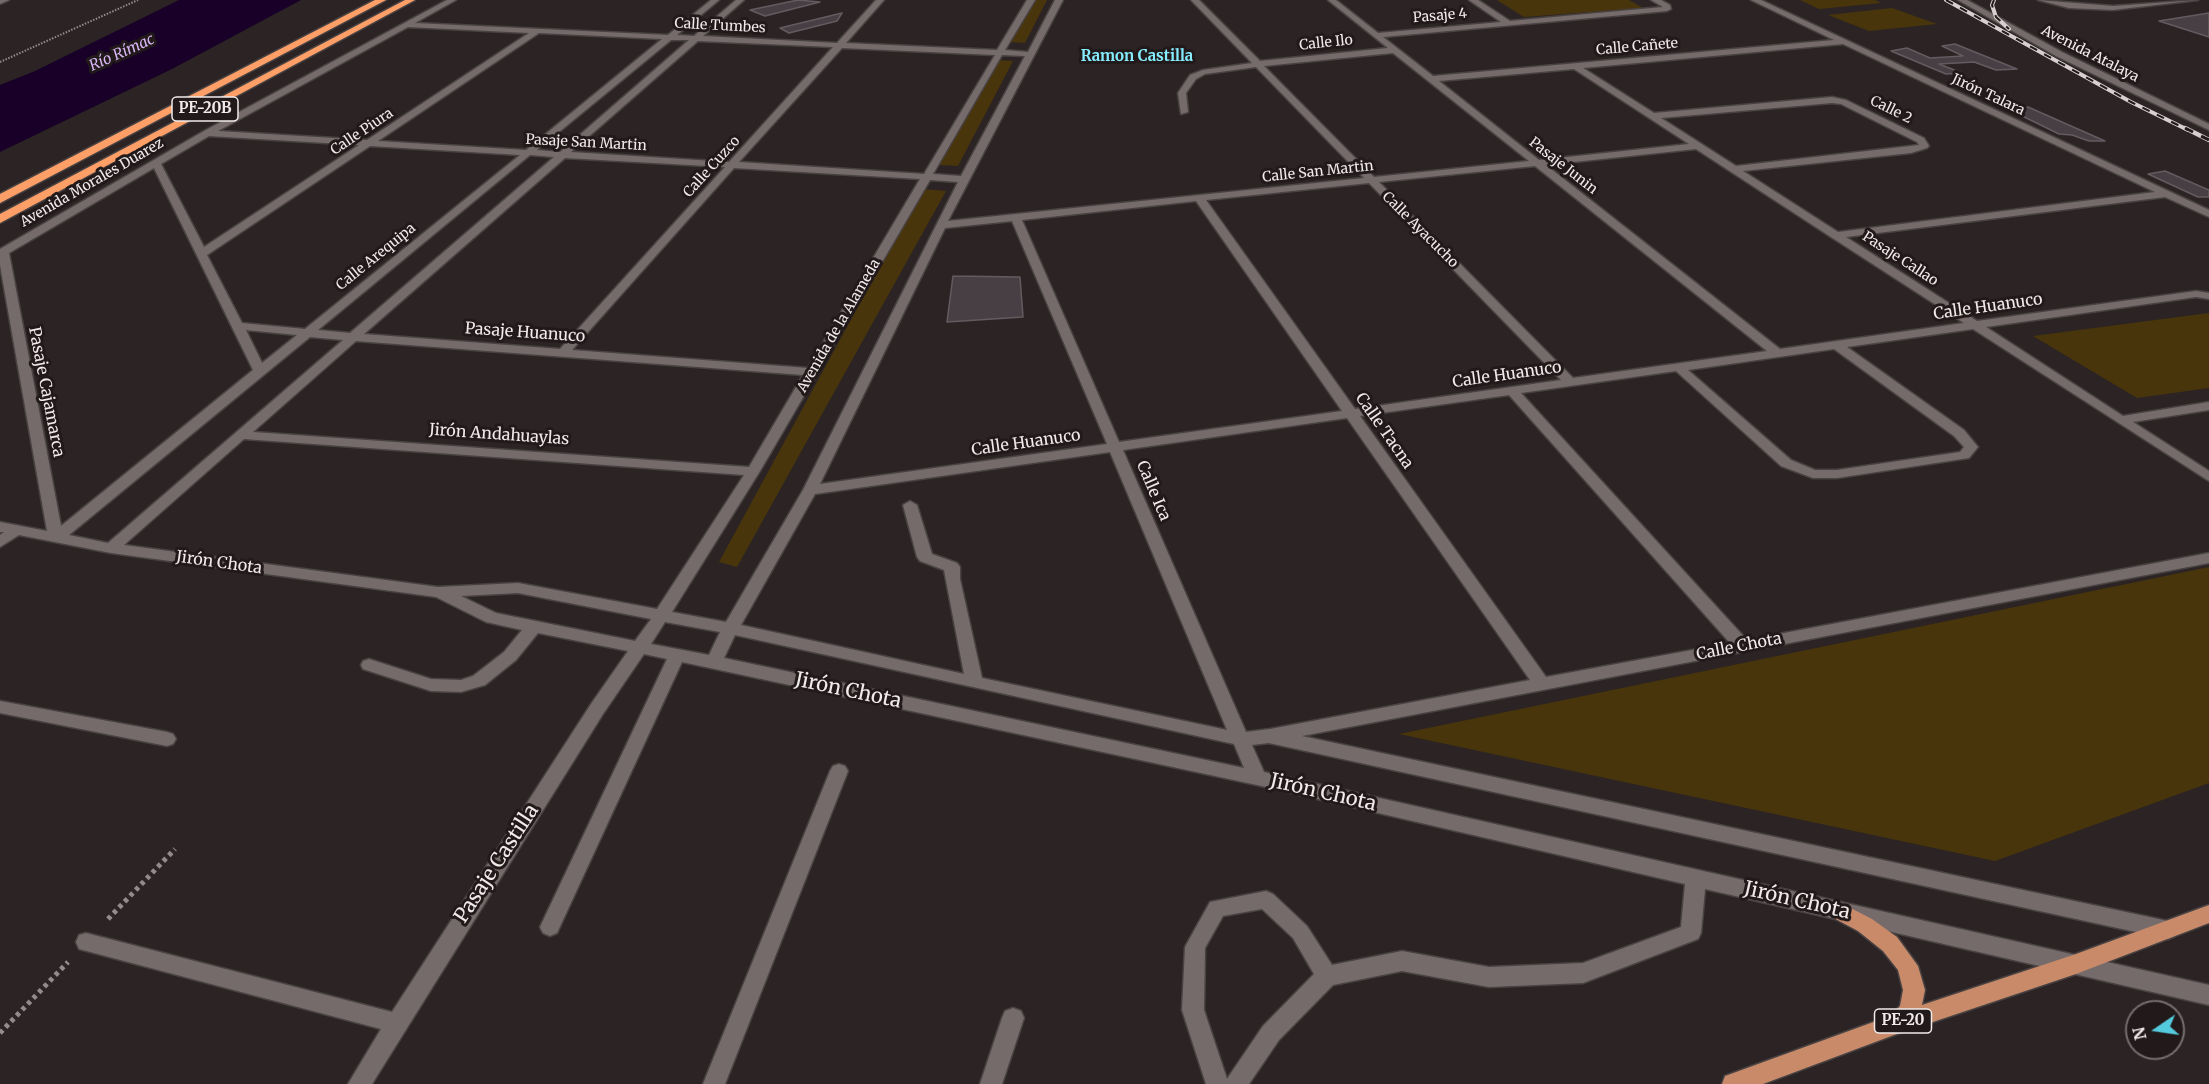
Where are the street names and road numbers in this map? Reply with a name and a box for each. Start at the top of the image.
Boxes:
street label: Pasaje 4 [1412,5,1468,27]
street label: Calle Tumbes [674,15,766,37]
street label: Avenida Atalaya [2038,22,2142,86]
street label: Calle Ilo [1298,32,1354,54]
street label: Calle Cañete [1595,35,1679,59]
street label: Jirón Talara [1949,71,2027,119]
street label: Calle 2 [1867,93,1915,127]
road number: PE-20B [172,97,238,121]
street label: Calle Piura [328,105,396,159]
street label: Pasaje San Martin [525,131,647,155]
street label: Calle Cuzco [680,133,744,201]
street label: Pasaje Junin [1525,134,1601,198]
street label: Avenida Morales Duarez [17,135,167,231]
street label: Calle San Martin [1261,158,1375,186]
street label: Calle Ayacucho [1378,188,1462,272]
street label: Calle Arequipa [333,220,419,294]
street label: Pasaje Callao [1859,228,1941,290]
street label: Avenida de la Alameda [794,256,884,396]
street label: Calle Huanuco [1932,290,2044,324]
street label: Pasaje Huanuco [464,319,586,347]
street label: Pasaje Cajamarca [24,325,68,459]
street label: Calle Huanuco [1451,358,1563,392]
street label: Calle Tacna [1351,389,1417,473]
street label: Jirón Andahuaylas [428,421,570,449]
street label: Calle Huanuco [970,426,1082,460]
street label: Calle Ica [1132,458,1174,524]
street label: Jirón Chota [175,547,263,579]
street label: Calle Chota [1695,629,1783,665]
street label: Jirón Chota [793,668,903,714]
street label: Jirón Chota [1268,769,1378,817]
street label: Pasaje Castilla [450,800,544,928]
street label: Jirón Chota [1742,877,1852,925]
road number: PE-20 [1874,1009,1932,1033]

